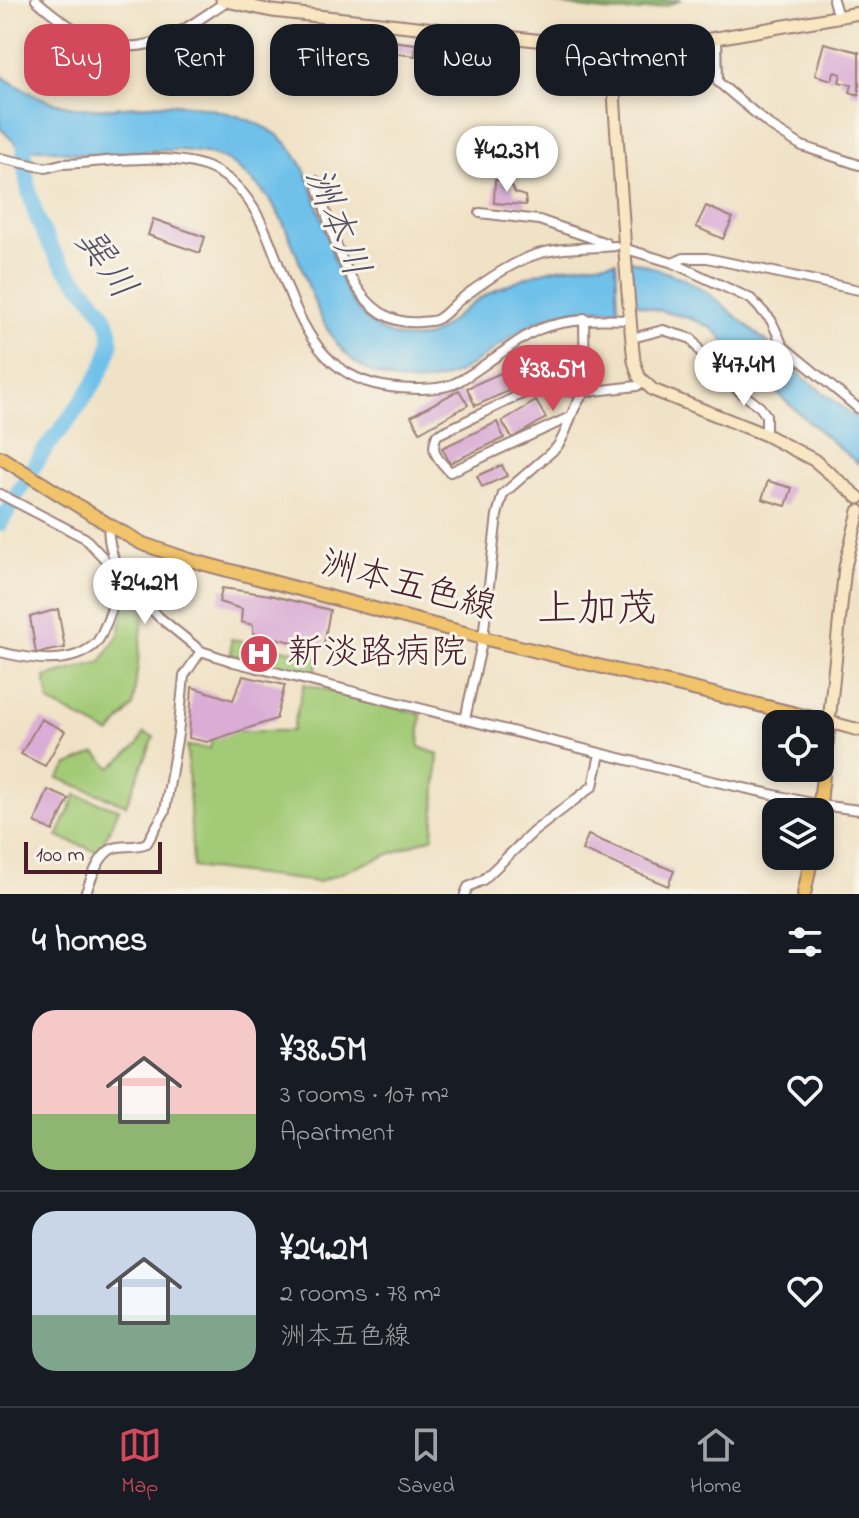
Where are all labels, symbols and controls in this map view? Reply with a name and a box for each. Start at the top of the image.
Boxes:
chip: Buy [24,24,130,96]
chip: Rent [146,24,254,96]
chip: Filters [270,24,398,96]
chip: New [414,24,520,96]
chip: Apartment [536,24,715,96]
pin: ¥42.3M [442,126,572,194]
text: ¥42.3M [474,133,540,171]
water label: 洲本川 [288,160,382,286]
water label: 巽川 [59,218,149,312]
pin: ¥47.4M [679,340,809,408]
pin: ¥38.5M [488,345,618,413]
text: ¥47.4M [712,347,776,385]
text: ¥38.5M [520,352,586,390]
street label: 洲本五色線 [314,538,502,636]
pin: ¥24.2M [80,558,210,626]
text: ¥24.2M [111,565,179,603]
district label: 上加茂 [537,582,657,641]
place label: 新淡路病院 [287,628,467,681]
hospital icon: 新淡路病院 [238,633,280,675]
map controls [762,710,834,870]
button: locate [762,710,834,782]
button: layers [762,798,834,870]
scale bar [24,838,162,874]
text: 100 m [36,840,85,872]
text: 4 homes [32,917,147,967]
icon: filters [783,920,827,964]
text: ¥38.5M [280,1027,367,1077]
icon: home [96,1042,192,1138]
icon: heart [783,1068,827,1112]
text: 3 rooms · 107 m² [280,1077,449,1115]
text: Apartment [280,1115,394,1153]
text: ¥24.2M [280,1226,369,1276]
icon: home [96,1243,192,1339]
icon: heart [783,1269,827,1313]
text: 2 rooms · 78 m² [280,1276,441,1314]
text: 洲本五色線 [280,1319,410,1357]
tab: Map [118,1423,162,1503]
tab: Saved [397,1423,455,1503]
tab: Home [690,1423,741,1503]

